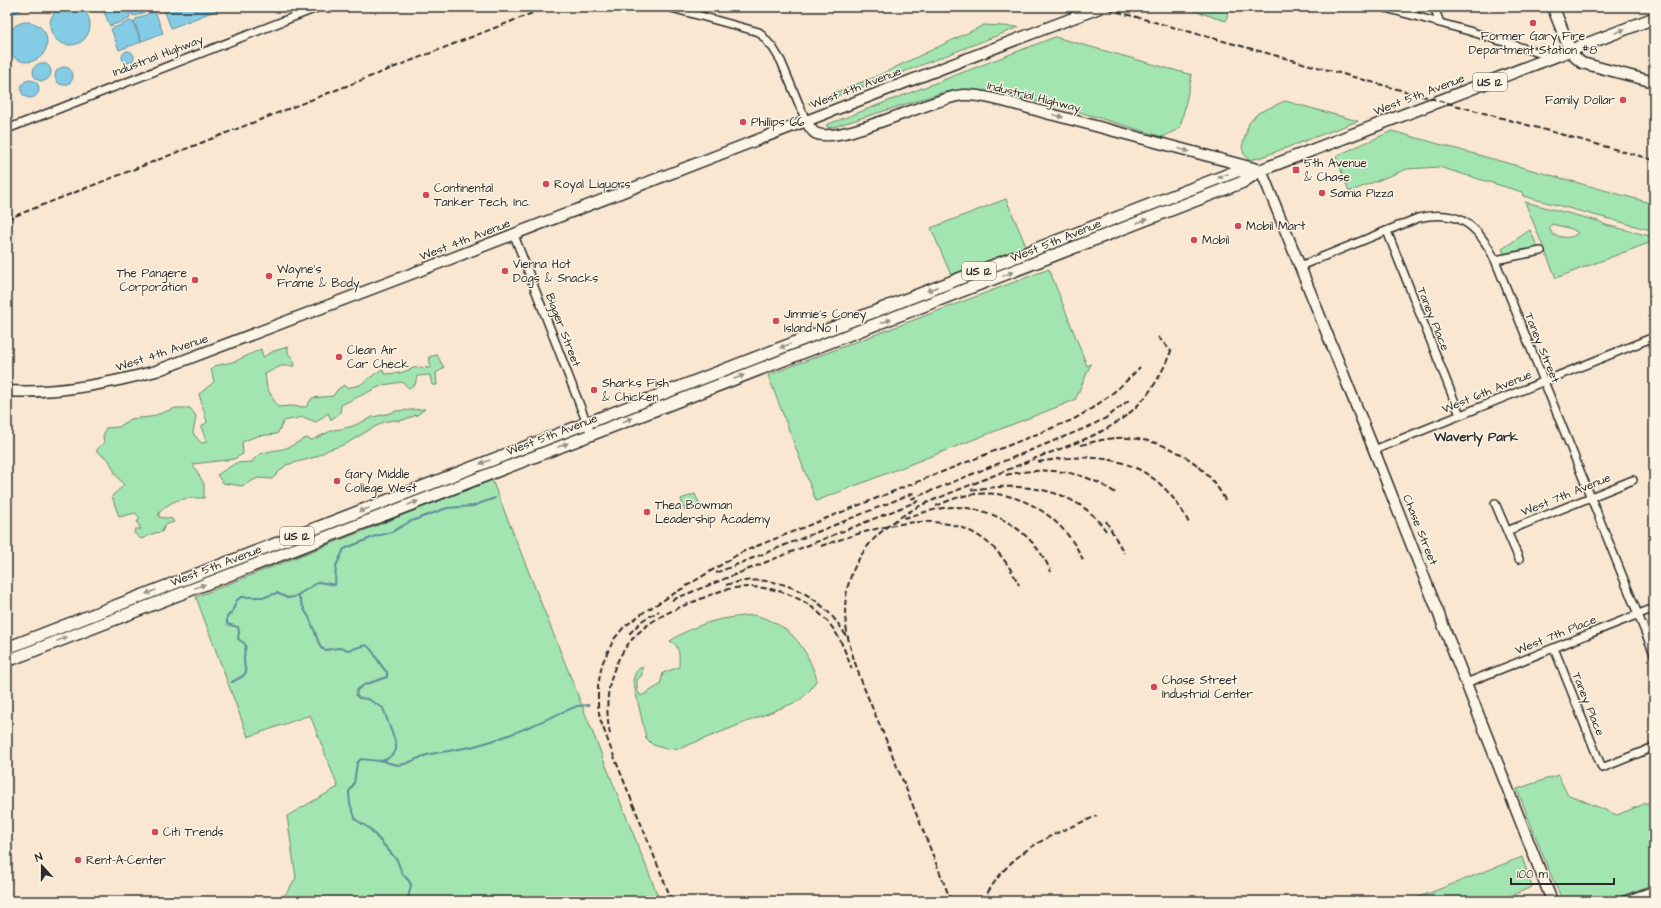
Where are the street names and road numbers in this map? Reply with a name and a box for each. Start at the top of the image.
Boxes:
street label: Industrial Highway [110,31,206,82]
street label: West 4th Avenue [808,63,904,113]
street label: West 5th Avenue [1371,70,1468,120]
road number: US 12 [1473,73,1507,91]
street label: Industrial Highway [985,77,1083,118]
street label: West 4th Avenue [417,215,513,265]
street label: West 5th Avenue [1008,215,1104,267]
road number: US 12 [962,262,996,280]
street label: Taney Place [1412,285,1454,354]
street label: Bigger Street [540,291,585,370]
street label: Taney Street [1519,310,1564,386]
street label: West 4th Avenue [114,330,211,376]
street label: West 6th Avenue [1440,366,1535,418]
street label: West 5th Avenue [504,410,601,460]
street label: West 7th Avenue [1519,469,1614,521]
street label: Chase Street [1398,492,1442,568]
road number: US 12 [280,527,314,545]
street label: West 5th Avenue [168,541,265,591]
street label: West 7th Place [1513,611,1600,659]
street label: Taney Place [1567,670,1609,739]

